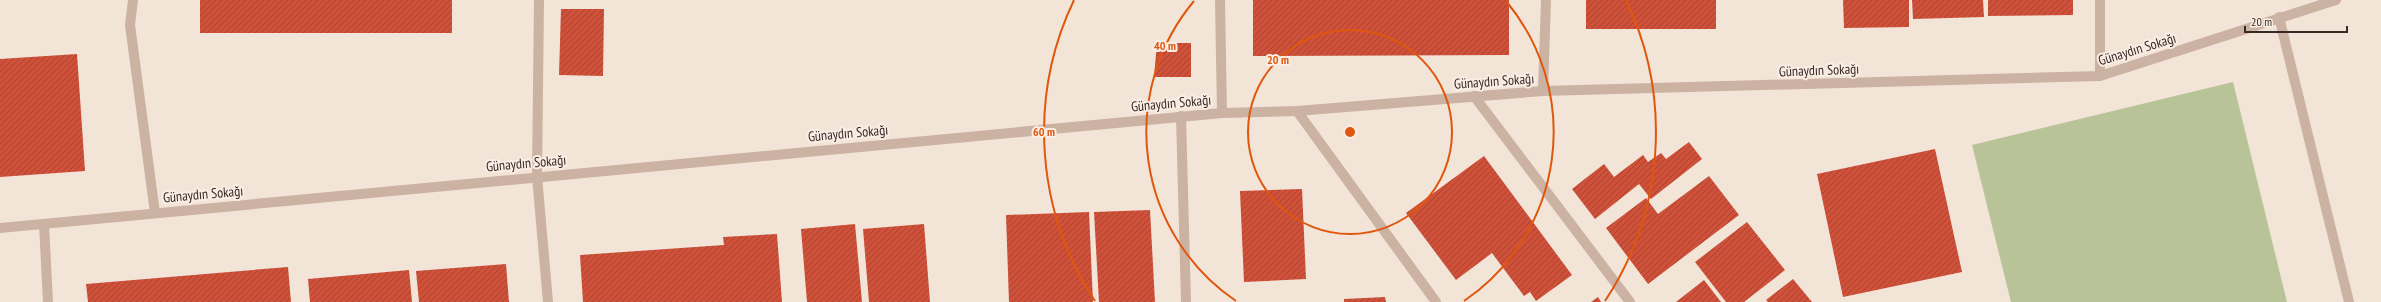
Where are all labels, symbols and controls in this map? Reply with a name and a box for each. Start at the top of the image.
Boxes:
scale bar [2245,8,2347,34]
text: 20 m [2251,14,2272,29]
street label: Günaydın Sokağı [2096,29,2178,69]
text: 40 m [1154,38,1176,53]
text: 20 m [1267,52,1289,67]
street label: Günaydın Sokağı [1779,60,1859,80]
street label: Günaydın Sokağı [1453,69,1535,93]
street label: Günaydın Sokağı [1130,91,1212,115]
street label: Günaydın Sokağı [807,121,889,145]
text: 60 m [1033,124,1055,139]
centre of rings [1343,125,1357,139]
street label: Günaydın Sokağı [485,151,567,175]
street label: Günaydın Sokağı [162,182,244,206]

